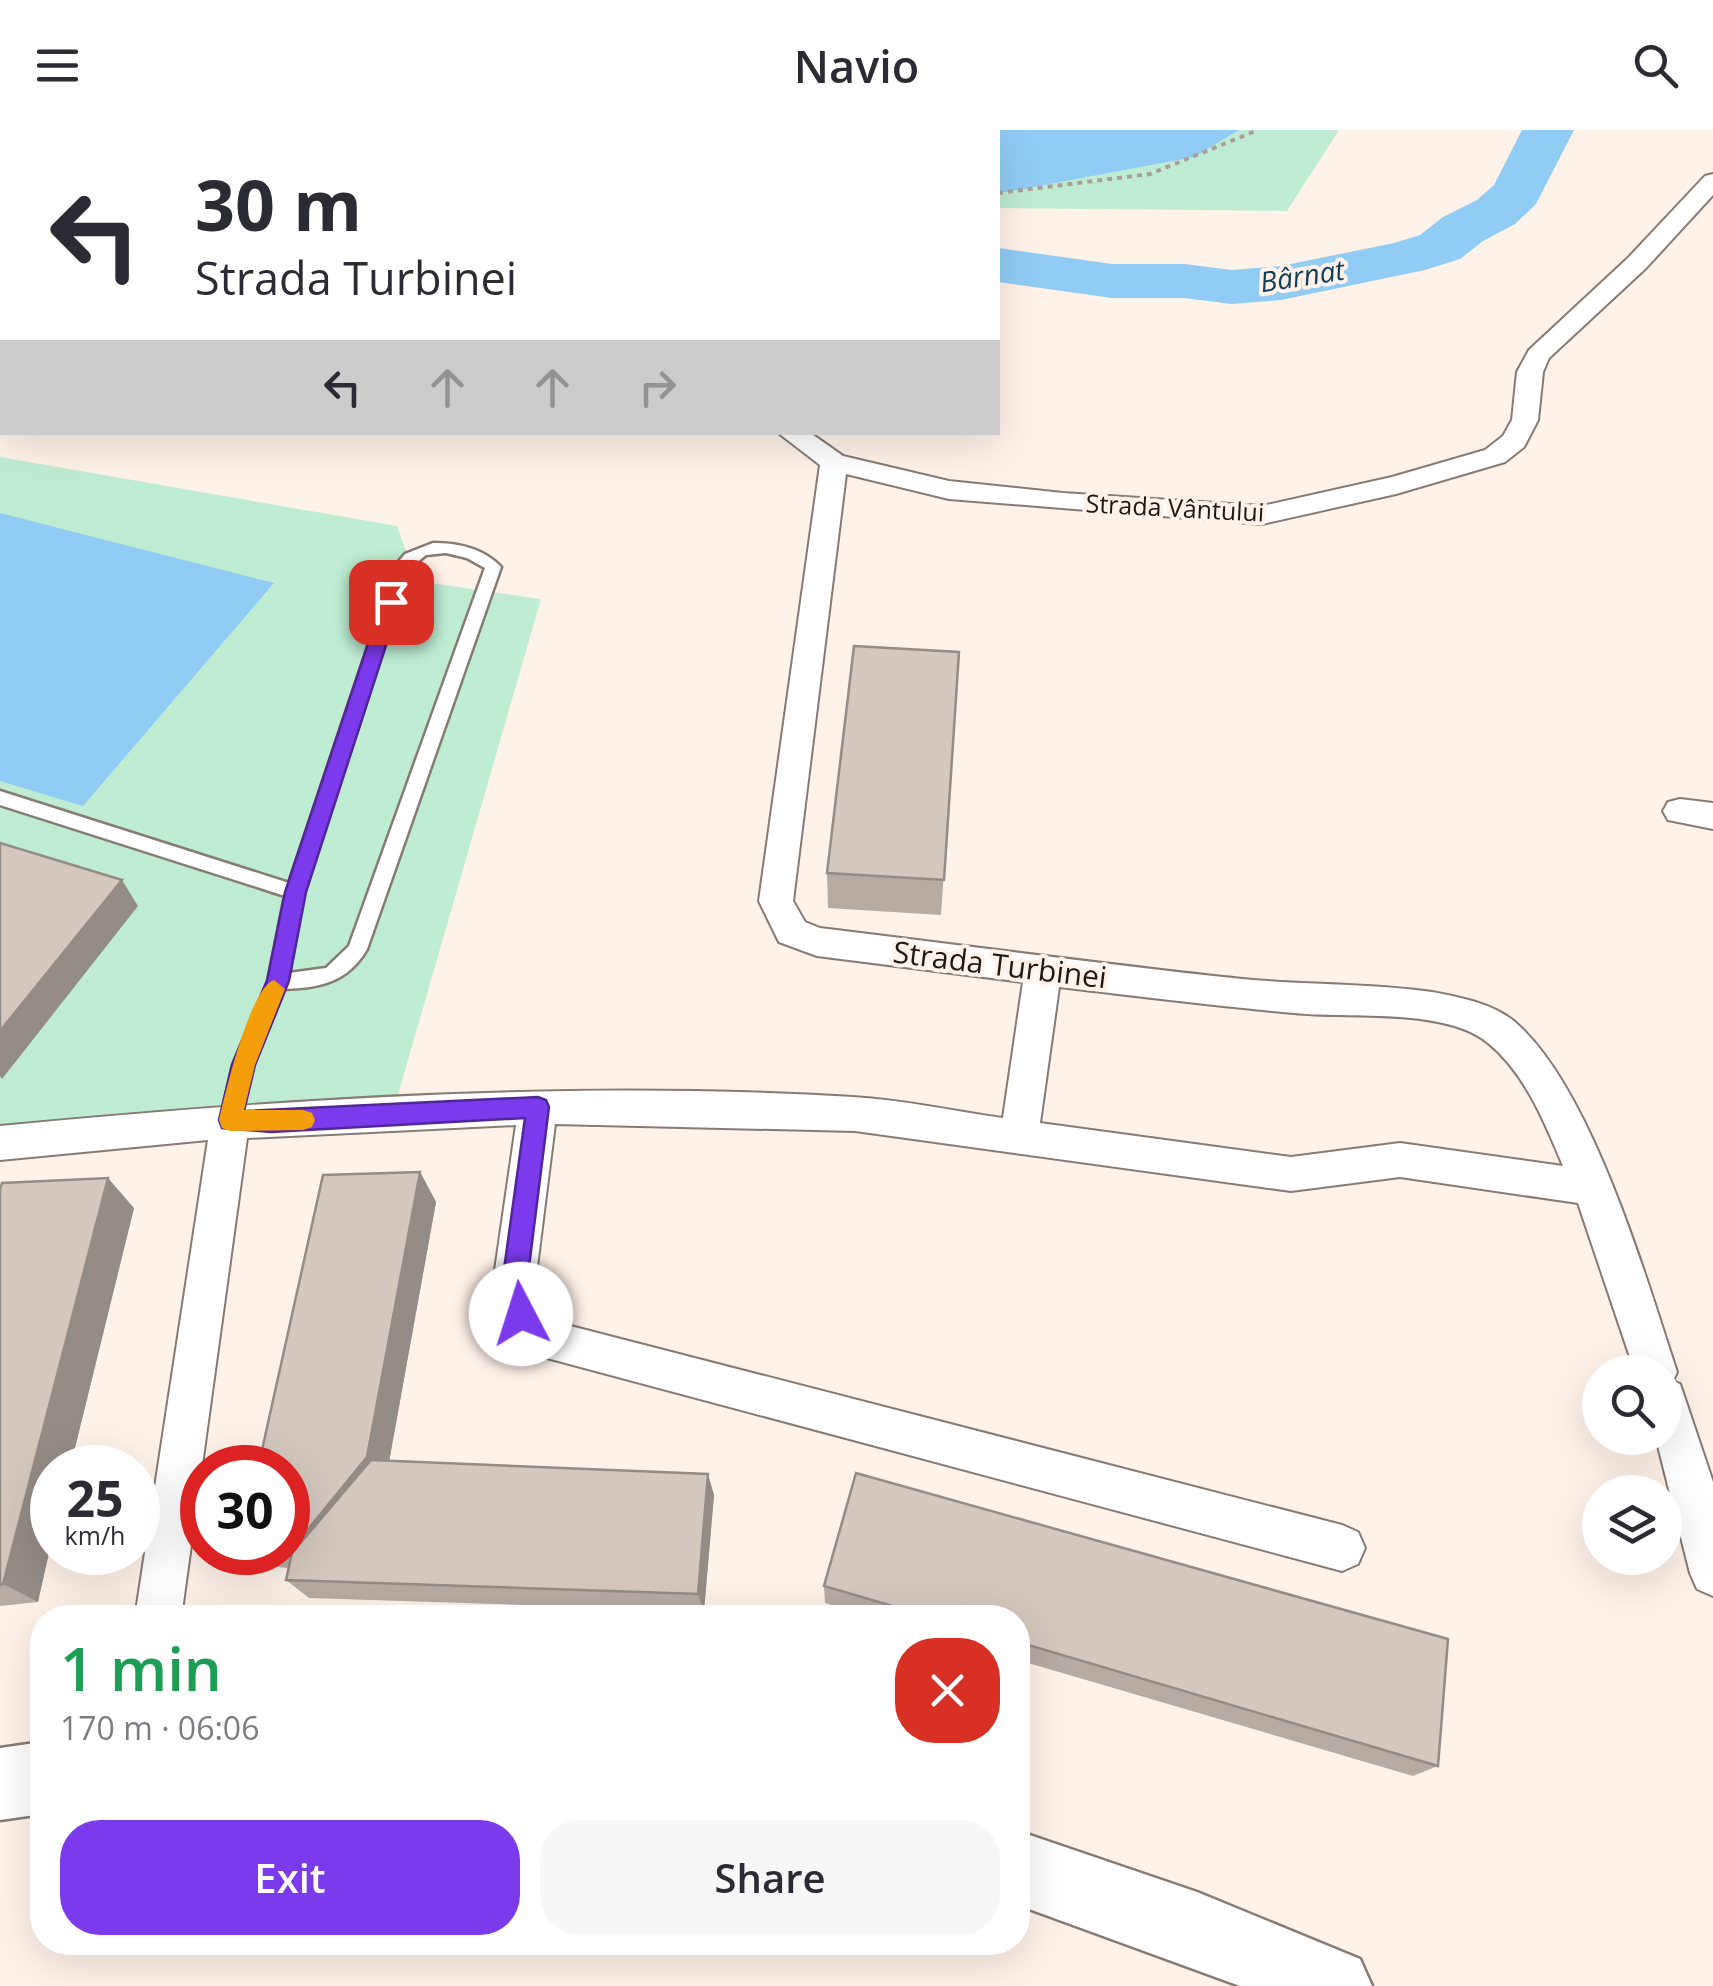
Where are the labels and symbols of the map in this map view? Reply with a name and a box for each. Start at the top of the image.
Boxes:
water label: Bârnat [1257,249,1349,300]
street label: Strada Vântului [1085,485,1265,529]
pin [349,560,434,645]
street label: Strada Turbinei [891,931,1109,997]
position arrow [469,1262,573,1366]
speed limit sign: 30 [180,1445,310,1575]

